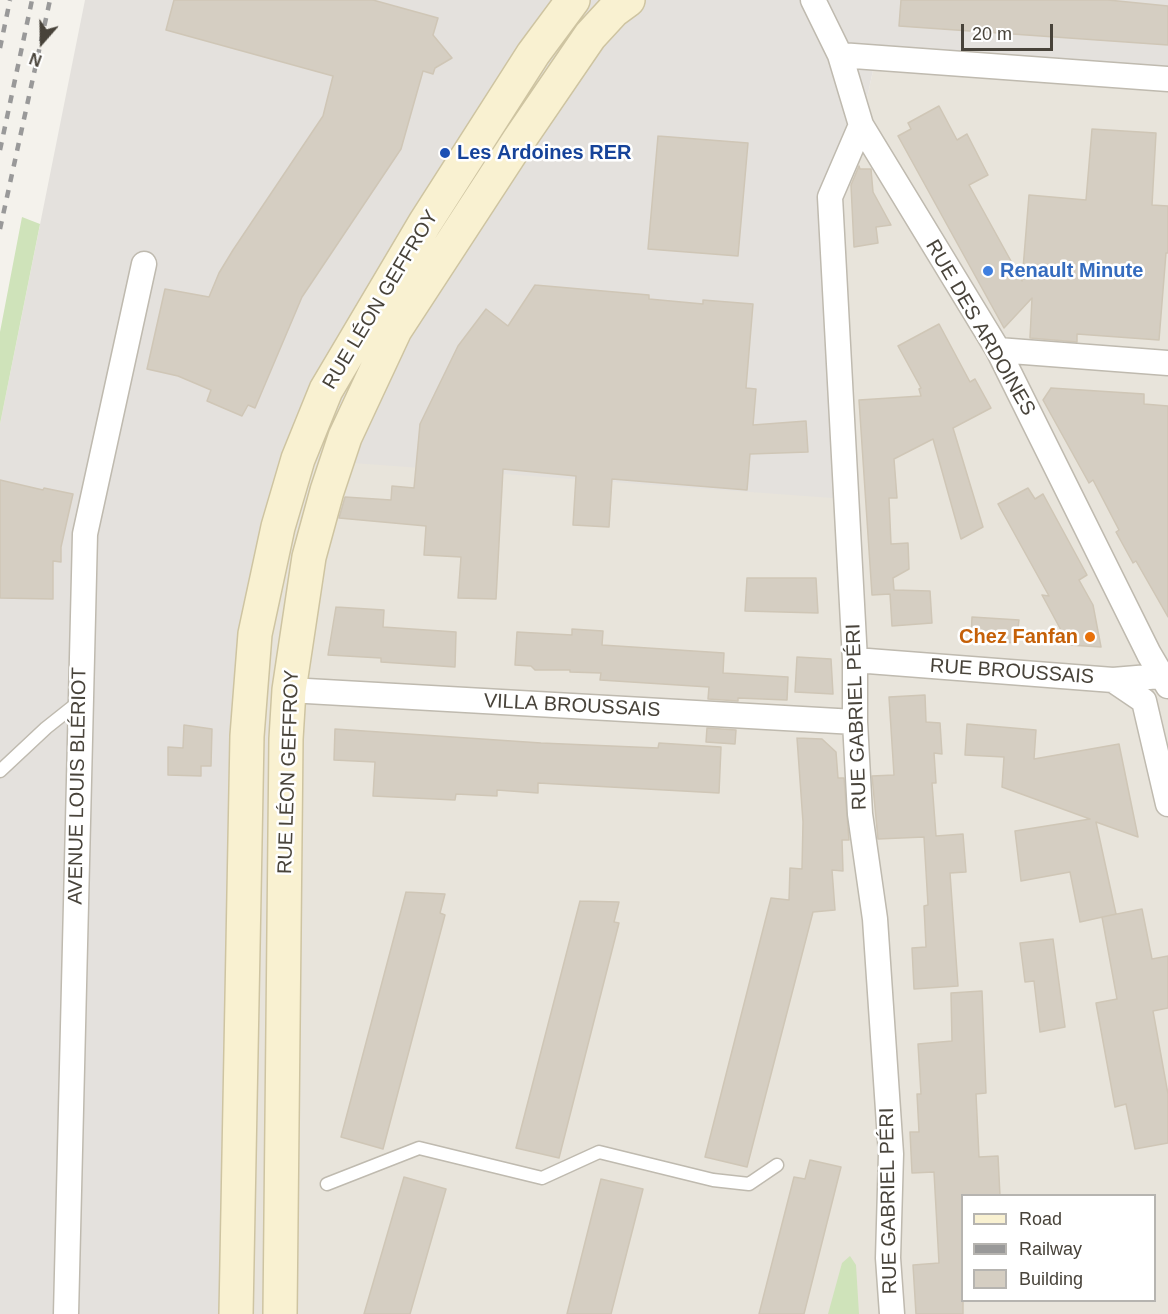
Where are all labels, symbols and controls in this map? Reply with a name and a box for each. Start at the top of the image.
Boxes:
north arrow [12,12,72,72]
scale bar [964,12,1056,50]
text: 20 m [972,24,1012,44]
text: N [27,49,44,69]
place label: Les Ardoines RER [457,141,631,165]
marker: Les Ardoines RER [438,146,452,160]
street label: RUE LÉON GEFFROY [318,206,444,394]
street label: RUE DES ARDOINES [920,236,1040,420]
place label: Renault Minute [1000,259,1143,283]
marker: Renault Minute [981,264,995,278]
street label: RUE GABRIEL PÉRI [842,623,872,811]
place label: Chez Fanfan [959,625,1078,649]
marker: Chez Fanfan [1083,630,1097,644]
street label: RUE BROUSSAIS [929,654,1095,690]
street label: AVENUE LOUIS BLÉRIOT [64,667,92,905]
street label: RUE LÉON GEFFROY [273,669,305,875]
street label: VILLA BROUSSAIS [483,689,661,723]
street label: RUE GABRIEL PÉRI [875,1107,903,1295]
legend [961,1194,1156,1302]
text: Road [1019,1209,1062,1229]
text: Railway [1019,1239,1082,1259]
text: Building [1019,1269,1083,1289]

